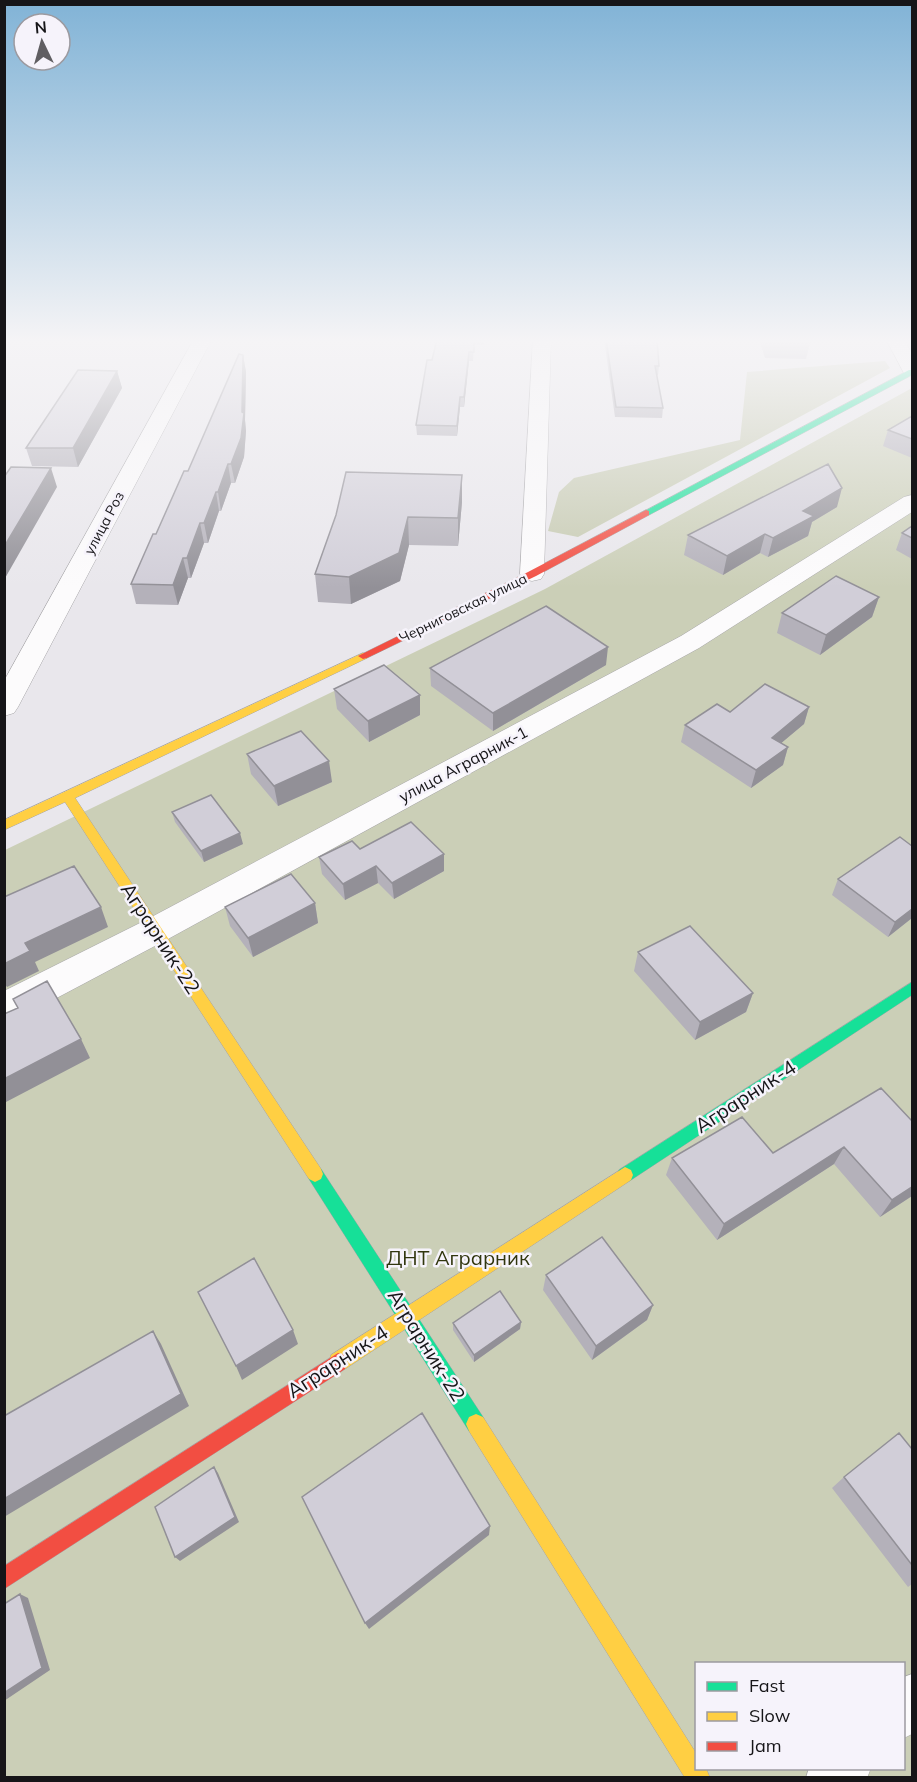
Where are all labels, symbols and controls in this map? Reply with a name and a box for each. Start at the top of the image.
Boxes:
north arrow [12,12,72,72]
text: N [34,17,48,38]
street label: улица Роз [80,488,128,558]
street label: Черниговская улица [396,569,530,647]
street label: улица Аграрник-1 [395,722,531,806]
street label: Аграрник-22 [116,878,206,998]
street label: Аграрник-4 [690,1054,800,1138]
park label: ДНТ Аграрник [386,1245,530,1270]
street label: Аграрник-22 [383,1284,471,1406]
street label: Аграрник-4 [282,1319,392,1403]
legend [695,1662,905,1770]
text: Fast [749,1674,785,1697]
text: Slow [749,1704,791,1727]
text: Jam [749,1734,782,1757]

